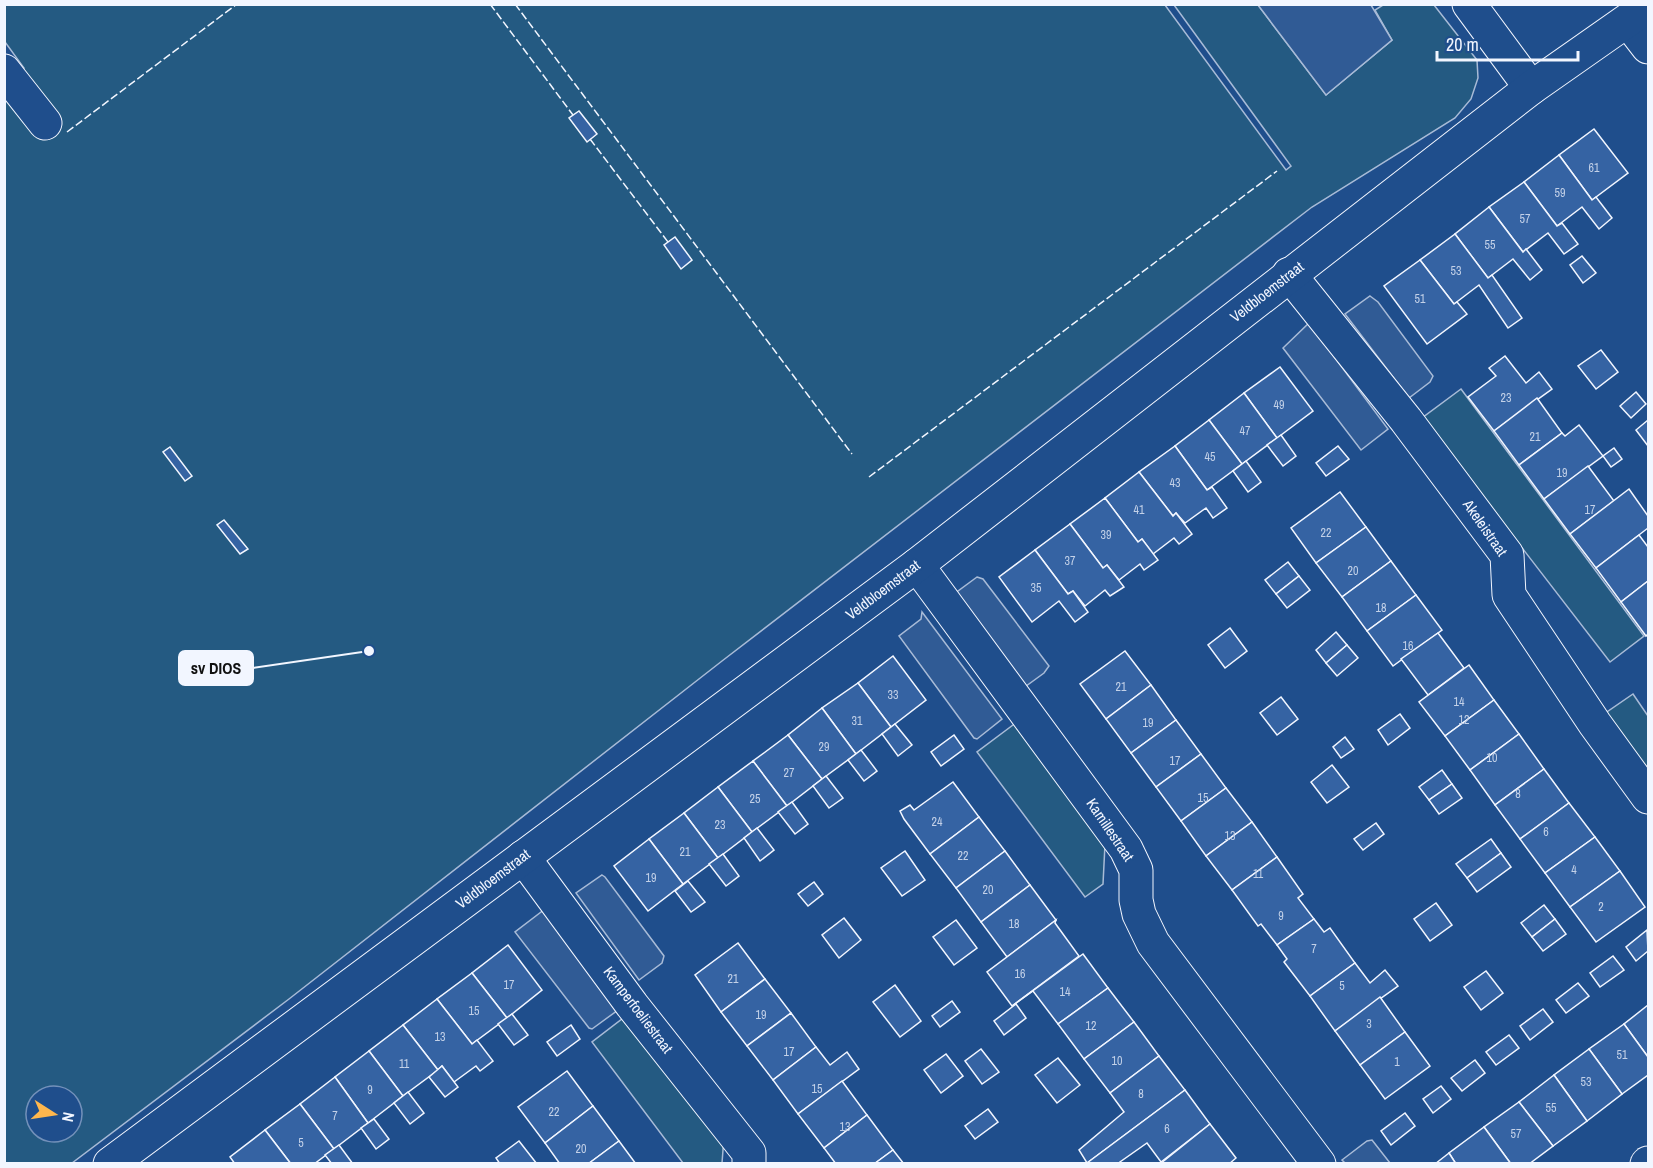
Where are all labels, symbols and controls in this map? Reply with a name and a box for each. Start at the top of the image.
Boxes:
scale bar [1437,24,1578,62]
text: 20 m [1446,32,1479,57]
house number: 61 [1589,160,1600,176]
house number: 59 [1555,185,1565,201]
house number: 57 [1520,211,1531,227]
house number: 55 [1485,237,1496,253]
street label: Veldbloemstraat [1225,256,1308,327]
house number: 53 [1451,263,1461,279]
house number: 51 [1415,291,1426,307]
house number: 23 [1501,390,1511,406]
house number: 49 [1274,397,1284,413]
house number: 47 [1240,423,1251,439]
house number: 21 [1530,429,1541,445]
house number: 45 [1205,449,1216,465]
house number: 19 [1557,465,1567,481]
house number: 43 [1170,475,1180,491]
street label: Akeleistraat [1458,494,1513,561]
house number: 41 [1134,502,1145,518]
house number: 17 [1585,502,1596,518]
house number: 22 [1321,525,1331,541]
house number: 39 [1101,527,1111,543]
house number: 37 [1065,553,1076,569]
street label: Veldbloemstraat [841,554,925,625]
house number: 20 [1348,563,1358,579]
house number: 35 [1031,580,1042,596]
house number: 18 [1376,600,1386,616]
house number: 16 [1403,638,1413,654]
callout: sv DIOS [179,651,253,685]
text: sv DIOS [191,657,241,679]
house number: 21 [1116,679,1127,695]
house number: 33 [888,687,898,703]
house number: 14 [1454,694,1465,710]
house number: 12 [1459,712,1469,728]
house number: 31 [852,713,863,729]
house number: 19 [1143,715,1153,731]
house number: 29 [819,739,829,755]
house number: 10 [1487,750,1497,766]
house number: 17 [1170,753,1181,769]
house number: 27 [784,765,795,781]
house number: 8 [1515,786,1521,802]
house number: 15 [1198,790,1209,806]
house number: 25 [750,791,761,807]
street label: Kamillestraat [1082,794,1140,866]
house number: 24 [932,814,943,830]
house number: 23 [715,817,725,833]
house number: 6 [1543,824,1549,840]
house number: 13 [1225,828,1235,844]
street label: Veldbloemstraat [451,843,535,914]
house number: 21 [680,844,691,860]
house number: 22 [958,848,968,864]
house number: 4 [1571,862,1577,878]
house number: 11 [1253,866,1264,882]
house number: 19 [646,870,656,886]
house number: 20 [983,882,993,898]
house number: 2 [1598,899,1604,915]
house number: 9 [1278,908,1284,924]
house number: 18 [1009,916,1019,932]
house number: 7 [1311,941,1317,957]
street label: Kamperfoeliestraat [599,962,678,1058]
house number: 16 [1015,966,1025,982]
house number: 21 [728,971,739,987]
house number: 17 [504,977,515,993]
house number: 5 [1339,978,1345,994]
house number: 14 [1060,984,1071,1000]
house number: 15 [469,1003,480,1019]
house number: 19 [756,1007,766,1023]
house number: 3 [1366,1016,1372,1032]
house number: 12 [1086,1018,1096,1034]
house number: 13 [435,1029,445,1045]
house number: 17 [784,1044,795,1060]
house number: 51 [1617,1047,1628,1063]
house number: 10 [1112,1053,1122,1069]
house number: 1 [1394,1054,1400,1070]
house number: 11 [399,1056,410,1072]
house number: 53 [1581,1074,1591,1090]
house number: 15 [812,1081,823,1097]
house number: 9 [367,1082,373,1098]
north arrow [24,1084,84,1144]
house number: 8 [1138,1086,1144,1102]
house number: 55 [1546,1100,1557,1116]
house number: 22 [549,1104,559,1120]
house number: 7 [332,1108,338,1124]
text: N [57,1110,80,1124]
house number: 13 [840,1119,850,1135]
house number: 6 [1164,1121,1170,1137]
house number: 57 [1511,1126,1522,1142]
house number: 5 [298,1135,304,1151]
house number: 20 [576,1141,586,1157]

